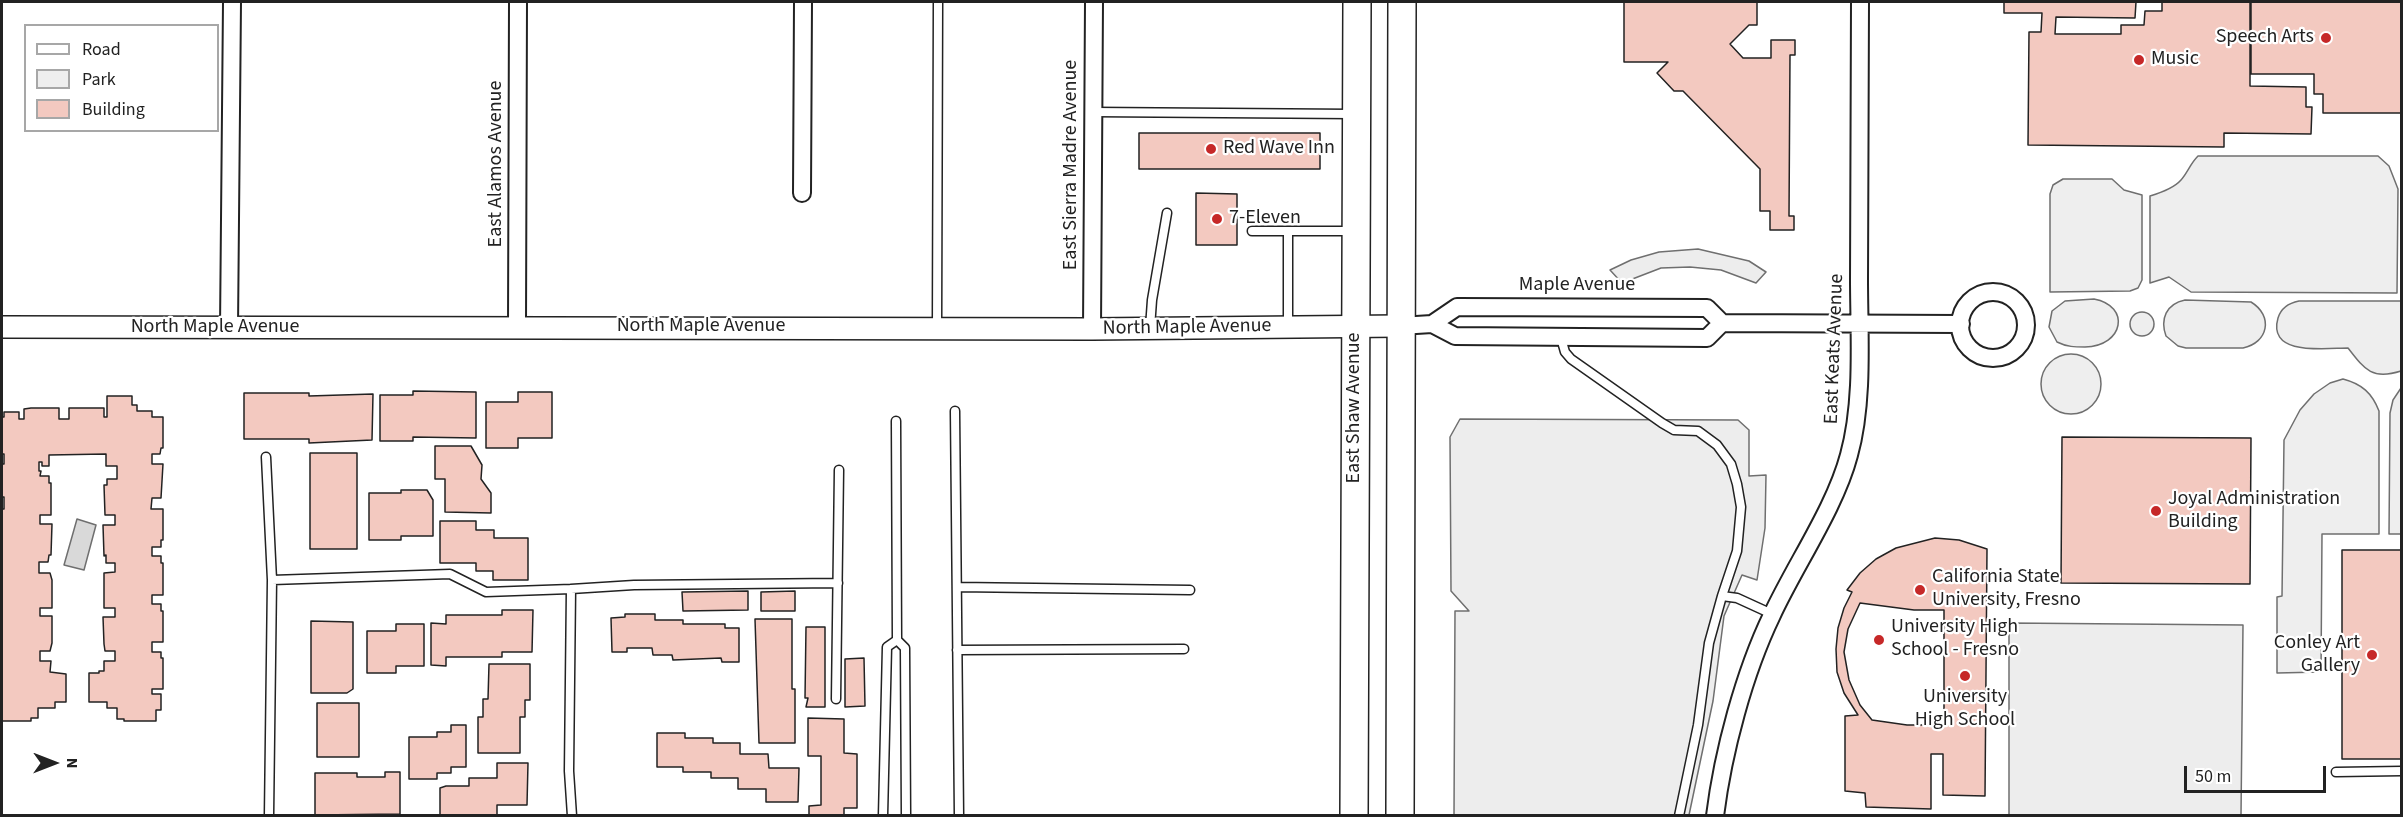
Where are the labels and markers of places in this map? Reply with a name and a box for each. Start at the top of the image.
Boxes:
place label: Speech Arts [2216,26,2314,50]
marker: Speech Arts [2319,31,2333,45]
place label: Music [2151,48,2199,72]
marker: Music [2132,53,2146,67]
place label: Red Wave Inn [1223,137,1335,161]
marker: Red Wave Inn [1204,142,1218,156]
place label: 7-Eleven [1229,207,1301,231]
marker: 7-Eleven [1210,212,1224,226]
place label: Joyal Administration Building [2168,488,2340,535]
marker: Joyal Administration Building [2149,504,2163,518]
place label: California State University, Fresno [1932,566,2081,613]
marker: California State University, Fresno [1913,583,1927,597]
place label: University High School - Fresno [1891,616,2019,663]
place label: Conley Art Gallery [2274,632,2360,679]
marker: University High School - Fresno [1872,633,1886,647]
marker: Conley Art Gallery [2365,648,2379,662]
marker: University High School [1958,669,1972,683]
place label: University High School [1915,686,2015,733]

